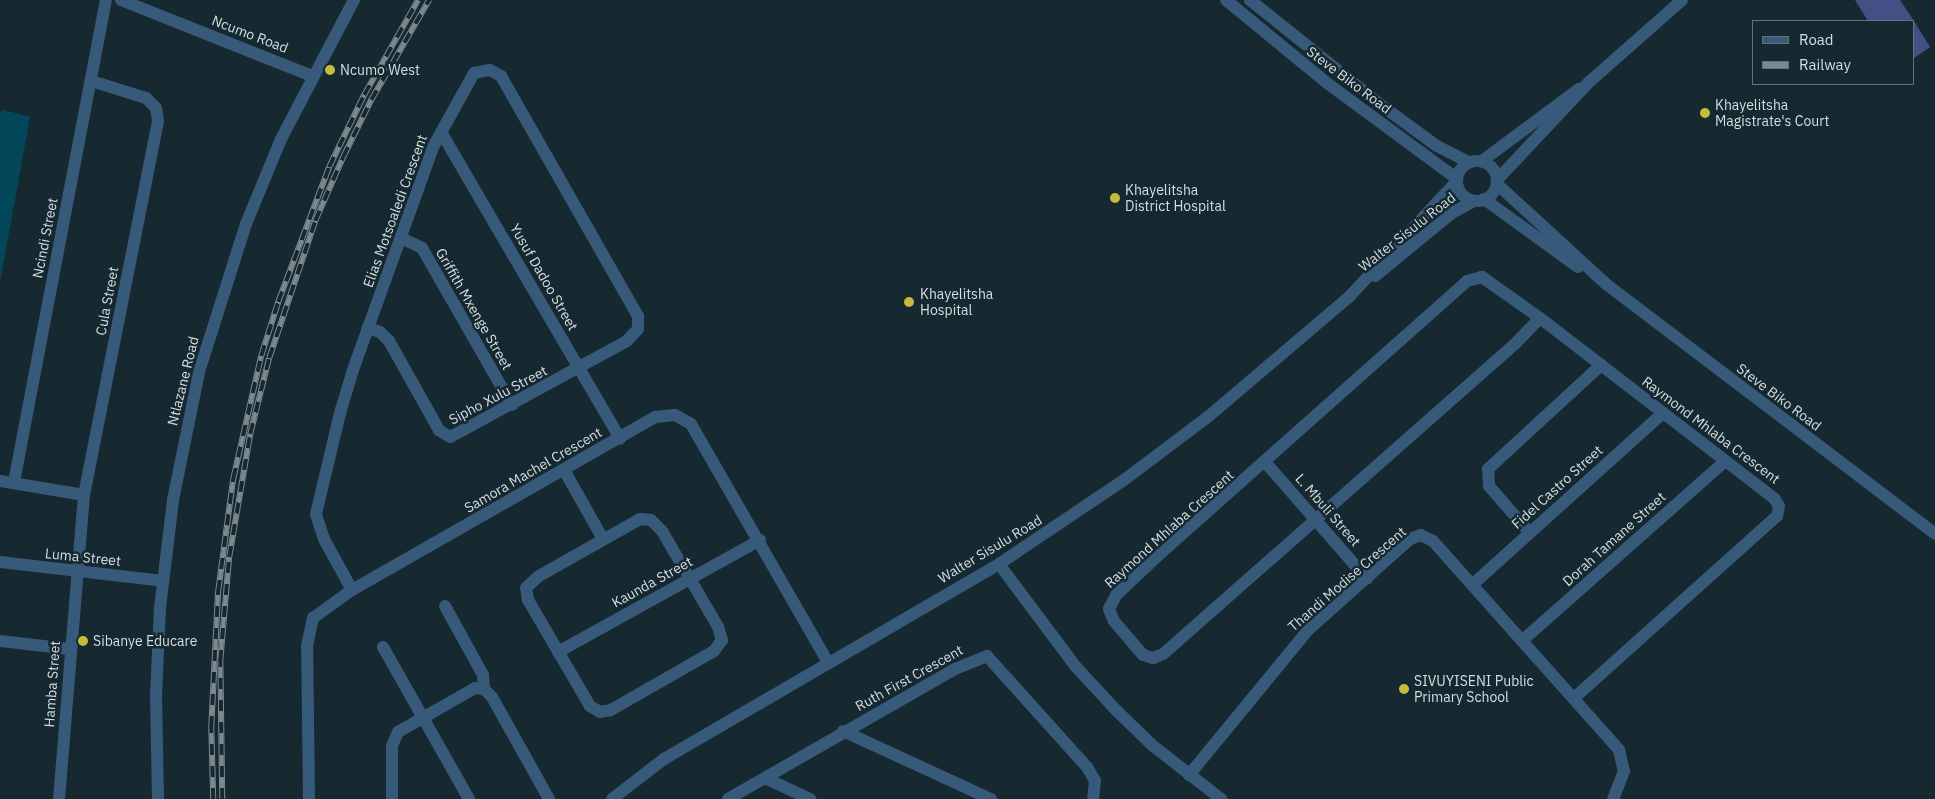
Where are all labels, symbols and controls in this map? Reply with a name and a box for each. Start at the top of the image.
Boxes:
street label: Ncumo Road [209,12,291,56]
legend [1752,20,1915,85]
text: Road [1799,30,1834,49]
street label: Steve Biko Road [1303,43,1395,117]
text: Railway [1799,55,1851,74]
place label: Ncumo West [340,62,420,78]
marker: Ncumo West [324,64,336,76]
place label: Khayelitsha Magistrate's Court [1715,97,1829,130]
marker: Khayelitsha Magistrate's Court [1699,107,1711,119]
street label: Elias Motsoaledi Crescent [359,132,431,290]
place label: Khayelitsha District Hospital [1125,182,1226,214]
street label: Walter Sisulu Road [1355,189,1459,275]
marker: Khayelitsha District Hospital [1109,192,1121,204]
street label: Ncindi Street [29,196,61,280]
street label: Yusuf Dadoo Street [507,220,581,334]
street label: Griffith Mxenge Street [432,245,516,373]
street label: Cula Street [92,265,122,337]
place label: Khayelitsha Hospital [920,286,993,318]
marker: Khayelitsha Hospital [902,295,916,309]
street label: Ntlazane Road [164,335,202,427]
street label: Steve Biko Road [1733,360,1825,434]
street label: Sipho Xulu Street [446,362,550,428]
street label: Raymond Mhlaba Crescent [1639,373,1783,487]
street label: Samora Machel Crescent [461,424,605,516]
street label: Fidel Castro Street [1508,442,1606,532]
street label: Raymond Mhlaba Crescent [1101,467,1237,591]
street label: L. Mbuli Street [1292,470,1364,550]
street label: Dorah Tamane Street [1559,488,1669,590]
street label: Walter Sisulu Road [935,511,1045,587]
street label: Thandi Modise Crescent [1285,523,1409,635]
street label: Luma Street [44,545,122,569]
street label: Kaunda Street [609,553,695,611]
place label: Sibanye Educare [93,633,197,649]
marker: Sibanye Educare [77,635,89,647]
street label: Hamba Street [41,640,63,728]
street label: Ruth First Crescent [852,642,966,714]
place label: SIVUYISENI Public Primary School [1414,673,1534,706]
marker: SIVUYISENI Public Primary School [1398,683,1410,695]

